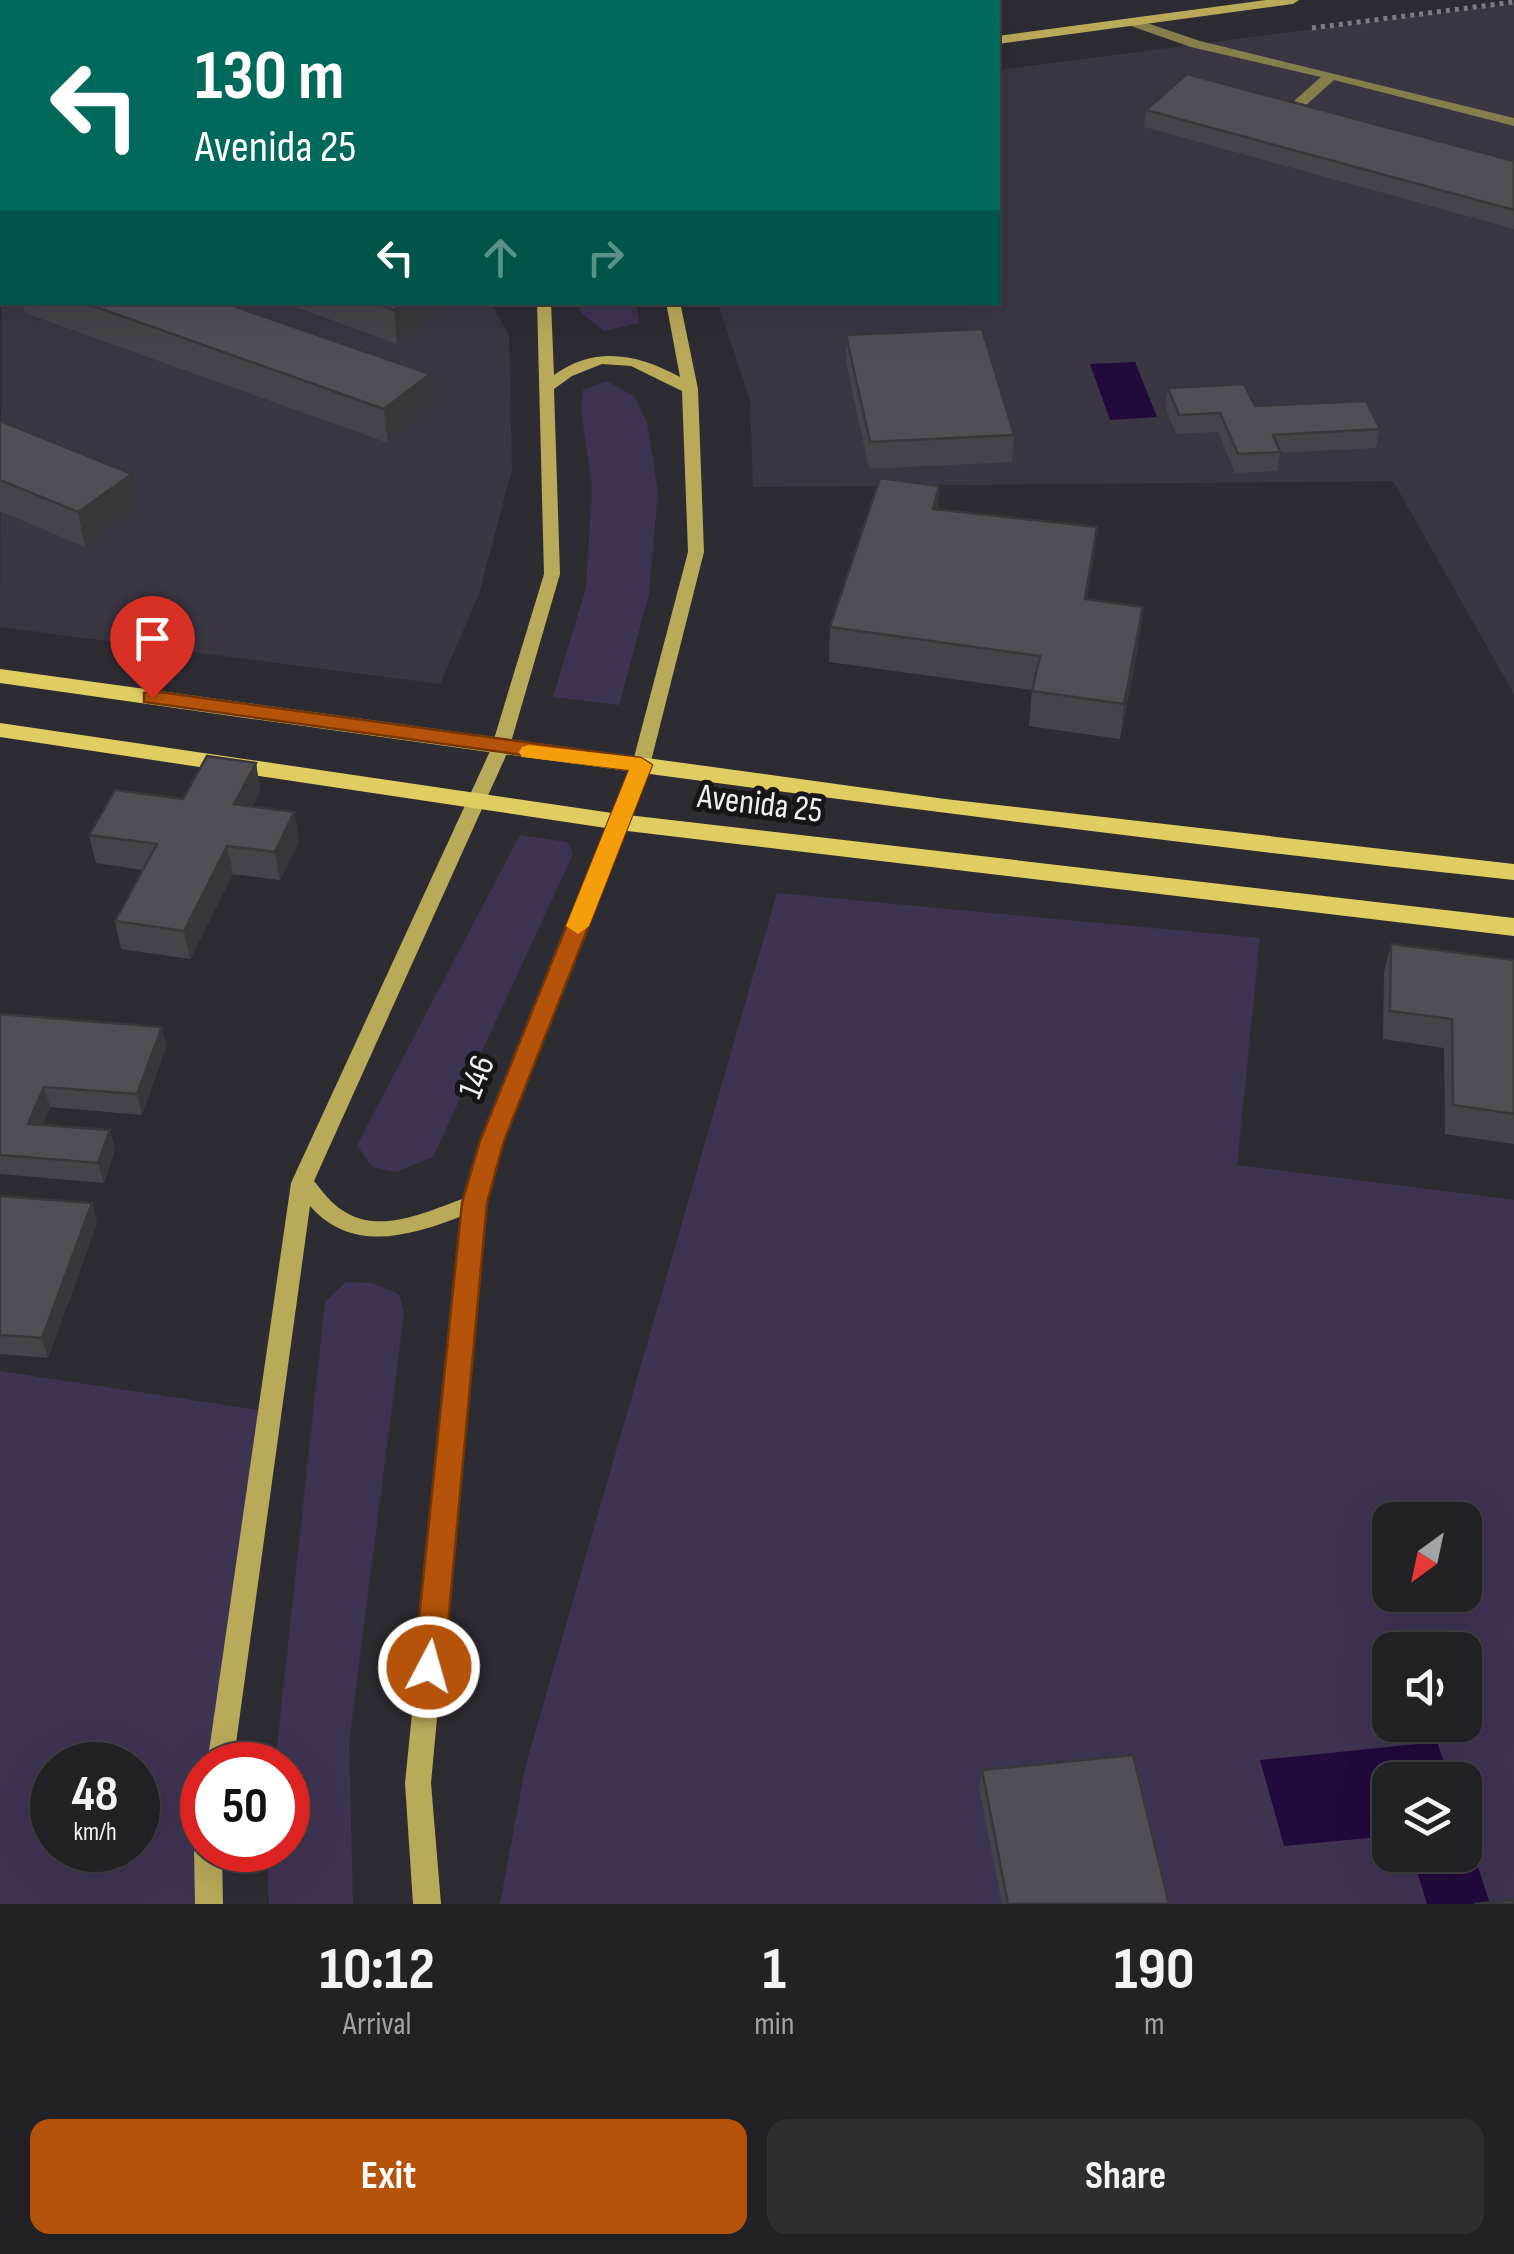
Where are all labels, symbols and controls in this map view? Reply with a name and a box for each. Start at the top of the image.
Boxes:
text: 130 m [195,35,344,119]
icon: left [30,40,160,170]
text: Avenida 25 [195,120,356,175]
icon: left [368,230,423,285]
icon: ahead [473,230,528,285]
icon: right [578,230,633,285]
pin [110,596,195,699]
icon: arrive [125,611,180,666]
street label: Avenida 25 [694,775,825,833]
street label: 146 [449,1049,505,1105]
north arrow [1372,1502,1482,1612]
map controls [1372,1502,1482,1872]
position arrow [377,1615,481,1719]
button: sound [1372,1632,1482,1742]
speed limit sign: 50 [180,1742,310,1872]
button: layers [1372,1762,1482,1872]
text: 48 [72,1765,118,1825]
text: km/h [73,1817,117,1848]
text: 10:12 [320,1934,435,2006]
text: 1 [763,1934,786,2006]
text: 190 [1114,1934,1194,2006]
text: Arrival [343,2005,412,2044]
text: min [754,2005,794,2044]
text: m [1144,2005,1164,2044]
button: Exit [30,2119,747,2234]
button: Share [767,2119,1484,2234]

